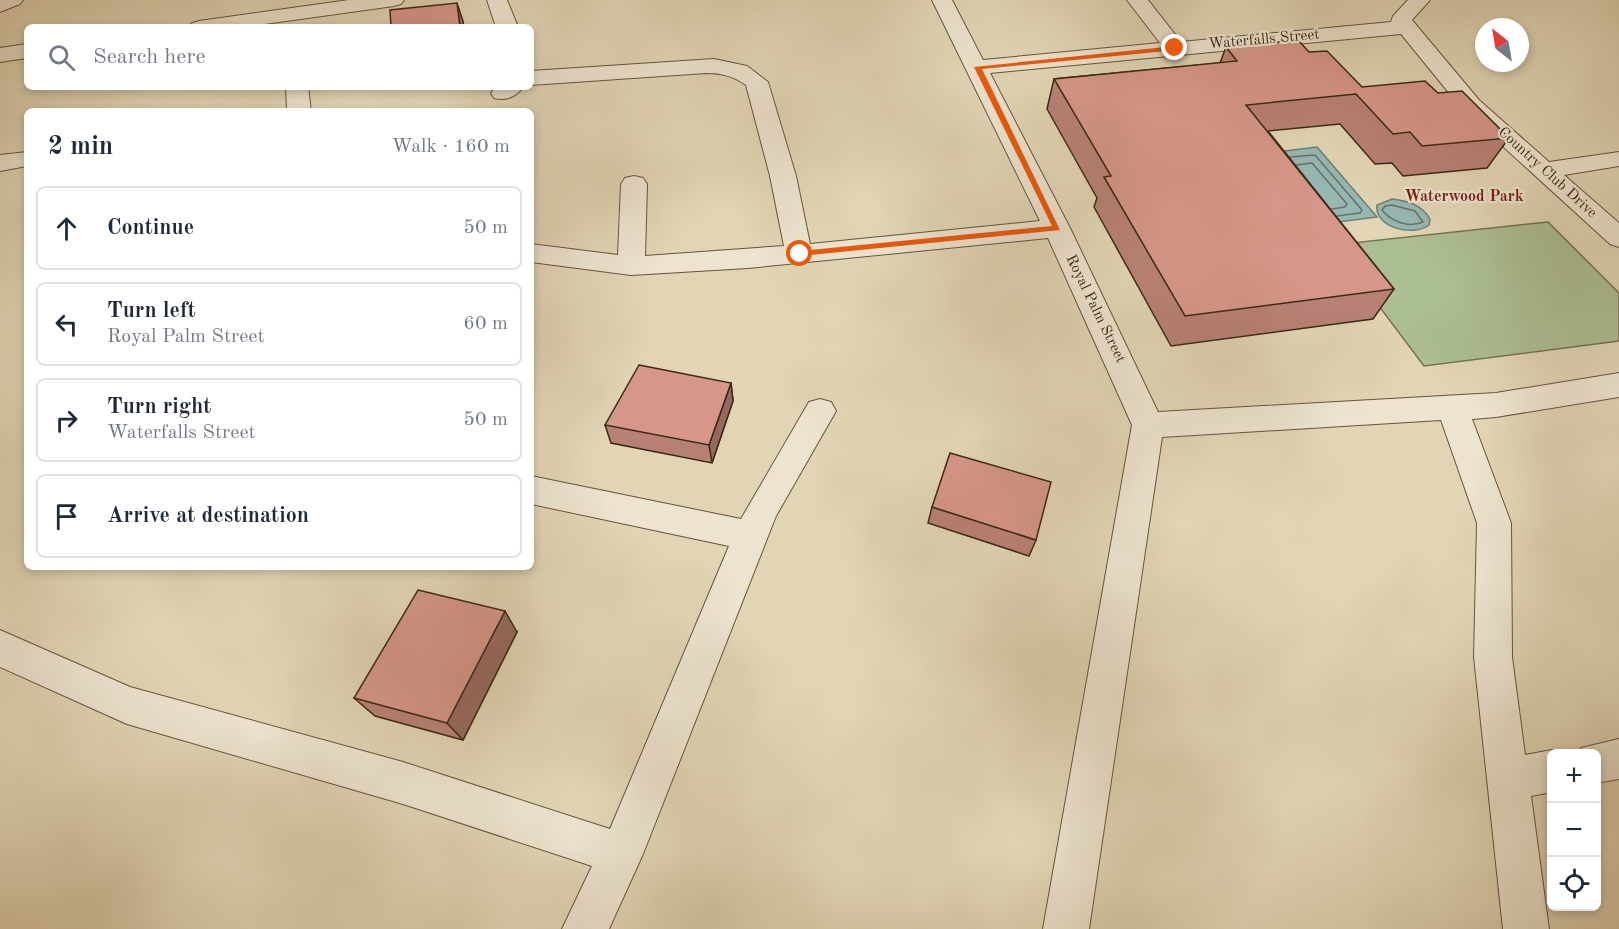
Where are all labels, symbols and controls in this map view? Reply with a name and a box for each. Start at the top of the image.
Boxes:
north arrow [1475,18,1529,72]
search box [24,24,534,90]
street label: Waterfalls Street [1208,28,1320,52]
route end [1161,34,1187,60]
icon: search [45,41,78,74]
text: Search here [93,46,206,68]
street label: Country Club Drive [1495,125,1599,221]
text: 2 min [48,134,113,160]
text: Walk · 160 m [391,137,510,157]
district label: Waterwood Park [1404,189,1524,205]
icon: ahead [50,212,83,245]
text: Continue [107,217,194,239]
text: 50 m [463,218,508,238]
route start [786,240,812,266]
street label: Royal Palm Street [1062,253,1128,365]
text: Turn left [107,300,196,322]
icon: left [50,308,83,341]
text: 60 m [463,314,508,334]
text: Royal Palm Street [107,327,265,347]
text: Turn right [107,396,211,418]
icon: right [50,404,83,437]
text: 50 m [463,410,508,430]
text: Waterfalls Street [107,423,256,443]
icon: arrive [50,500,83,533]
text: Arrive at destination [107,505,309,527]
map controls [1547,749,1601,911]
button: + [1547,749,1601,803]
button: − [1547,803,1601,857]
button: locate [1547,857,1601,911]

